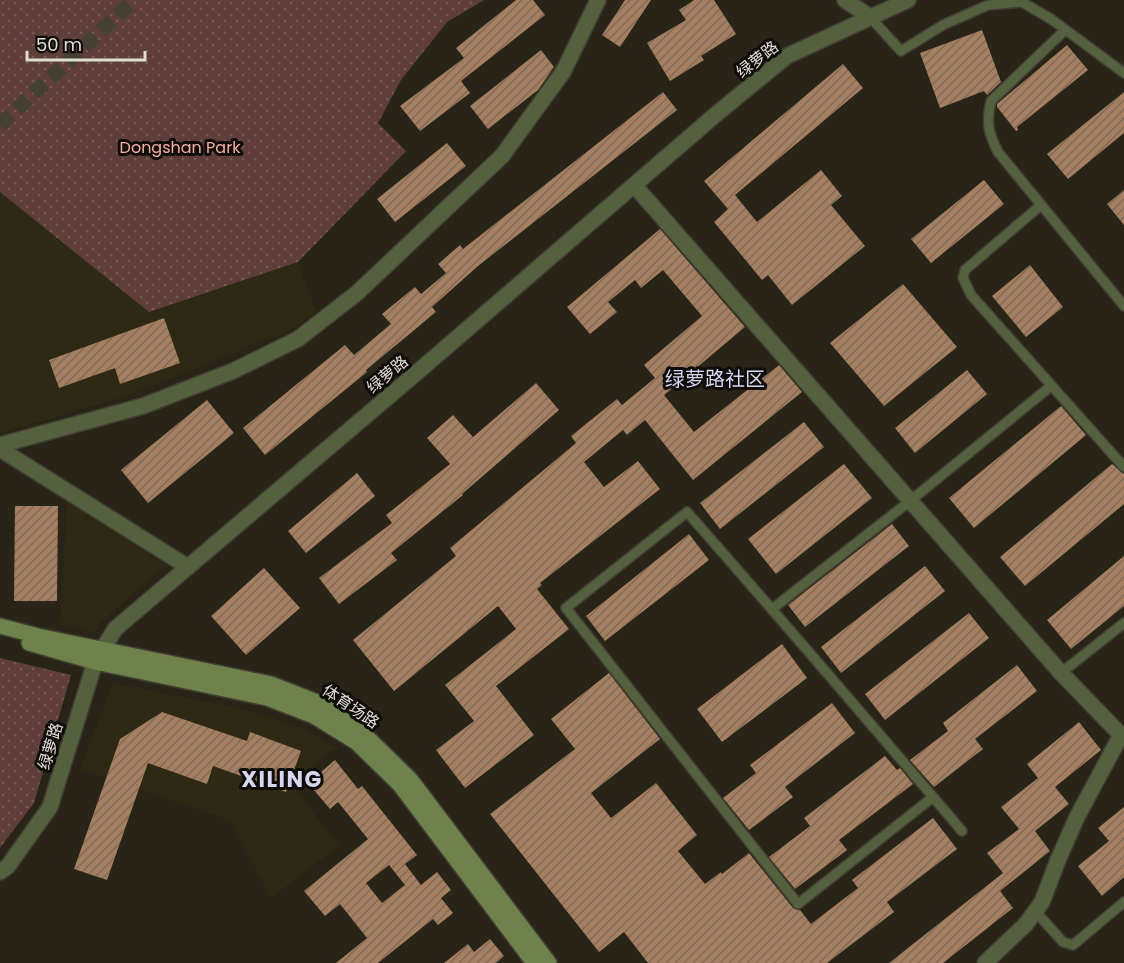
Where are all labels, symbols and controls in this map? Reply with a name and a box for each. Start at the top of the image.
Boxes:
scale bar [27,24,146,62]
text: 50 m [36,32,82,57]
street label: 绿萝路 [731,36,783,83]
park label: Dongshan Park [120,136,241,159]
street label: 绿萝路 [362,350,413,399]
district label: 绿萝路社区 [665,365,765,393]
street label: 体育场路 [318,679,384,734]
street label: 绿萝路 [32,720,68,772]
district label: XILING [241,764,323,795]

